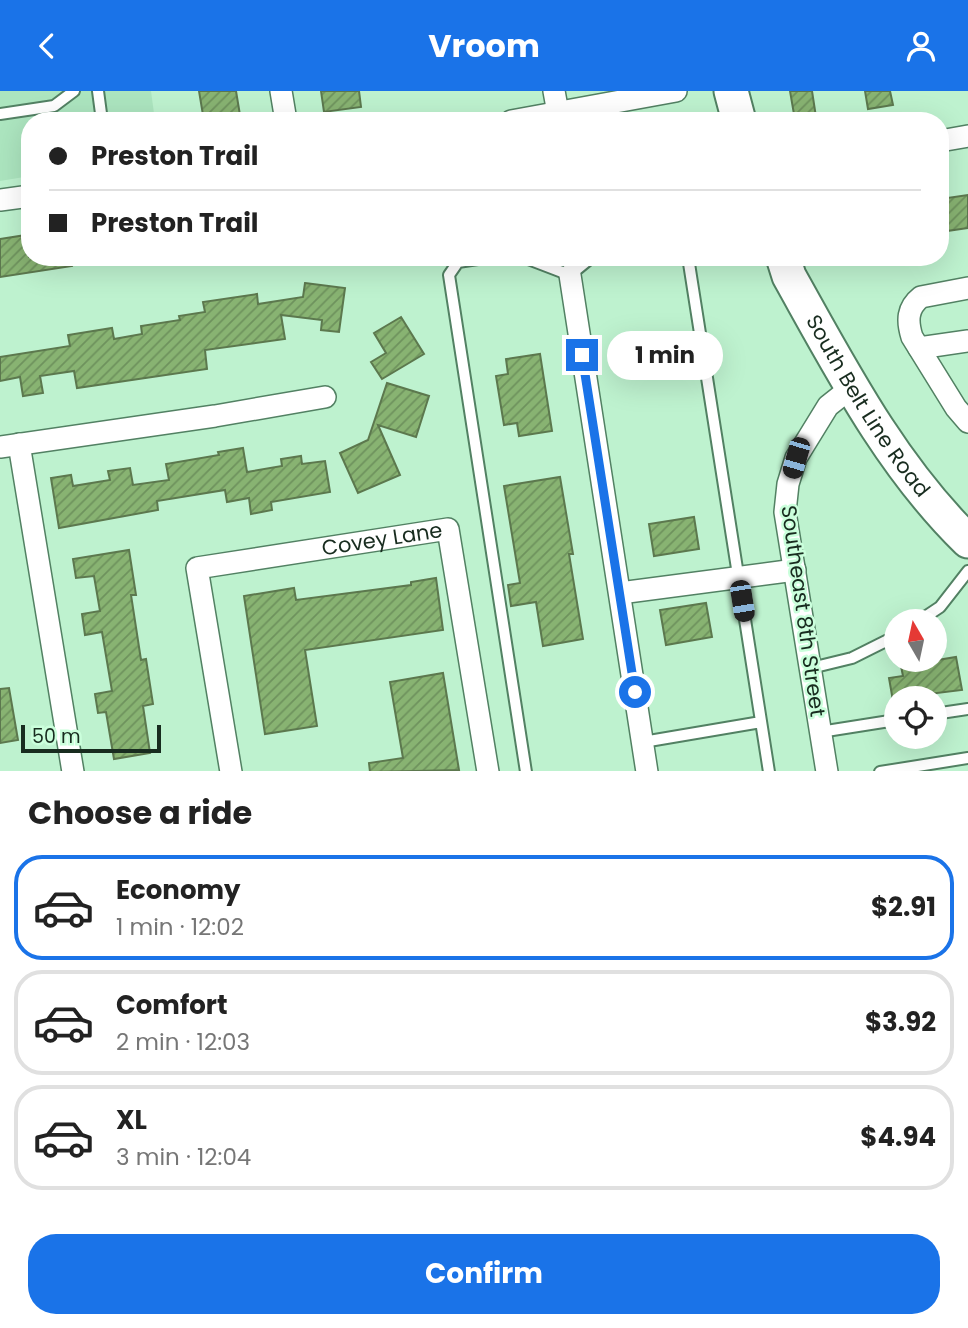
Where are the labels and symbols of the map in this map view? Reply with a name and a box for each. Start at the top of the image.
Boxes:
street label: South Belt Line Road [799,309,937,503]
callout: 1 min [606,331,722,379]
route end [566,339,598,371]
car [781,435,812,481]
street label: Southeast 8th Street [774,503,833,718]
street label: Covey Lane [320,515,444,562]
car [729,579,756,623]
north arrow [884,609,947,672]
route start [619,676,651,708]
scale bar [21,723,161,754]

